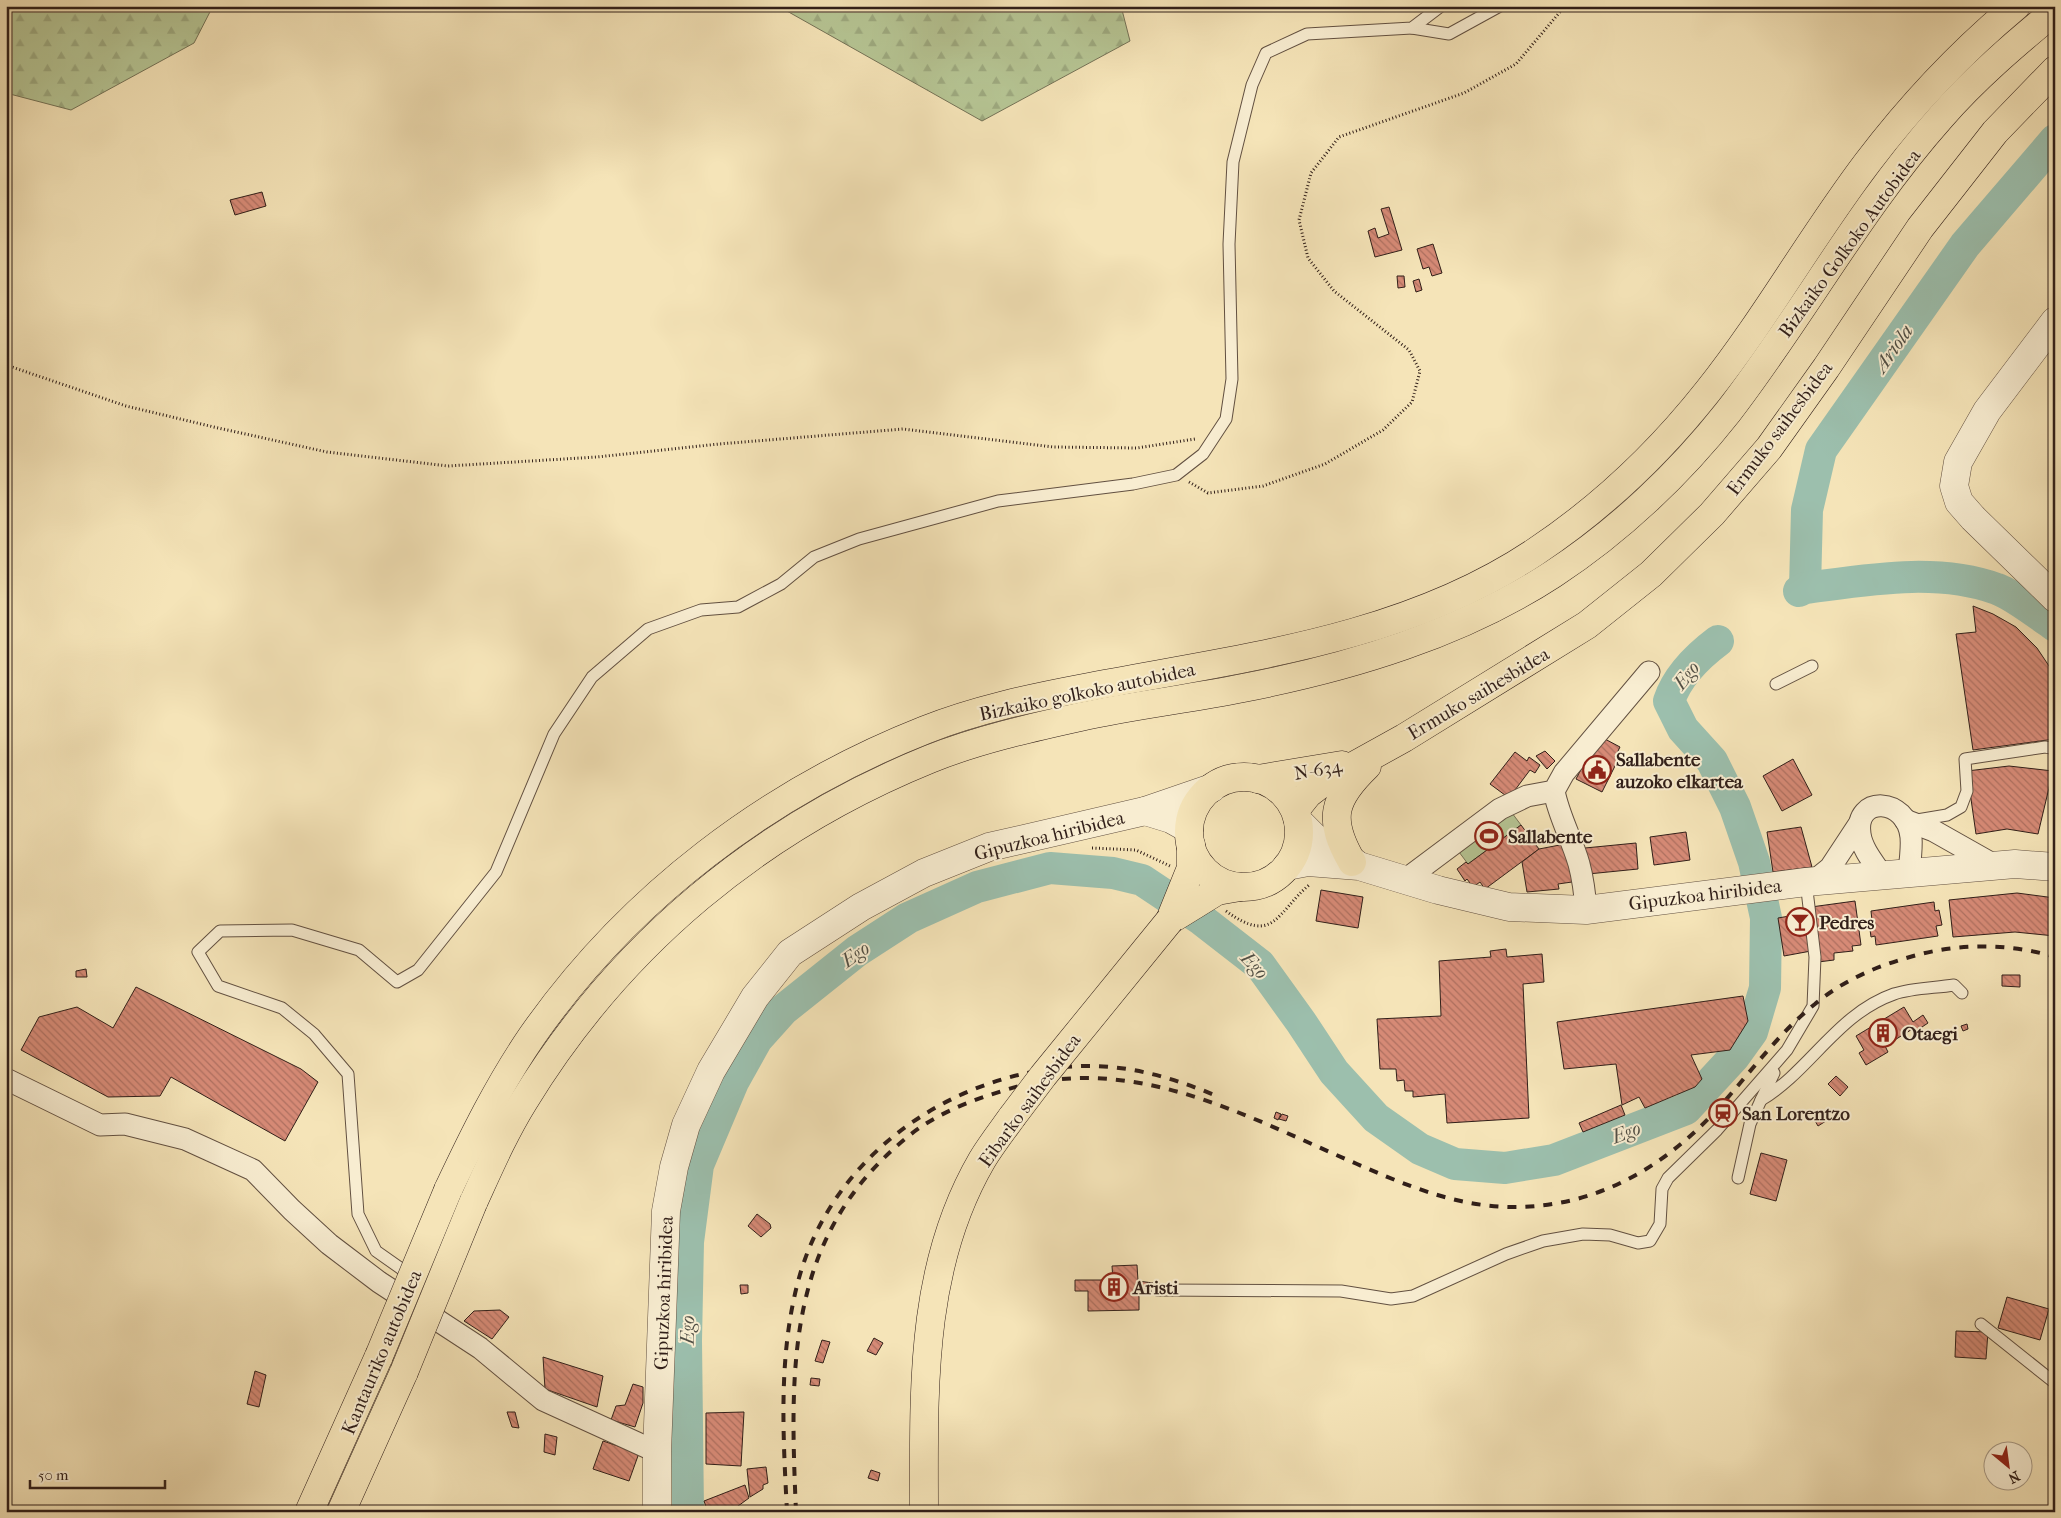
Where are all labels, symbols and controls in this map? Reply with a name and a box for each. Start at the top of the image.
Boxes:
street label: Bizkaiko Golkoko Autobidea [1774,145,1926,342]
water label: Ariola [1867,320,1918,379]
street label: Ermuko saihesbidea [1722,357,1837,500]
street label: Ermuko saihesbidea [1404,643,1554,745]
water label: Ego [1668,657,1705,695]
street label: Bizkaiko golkoko autobidea [977,658,1197,726]
place label: Sallabente auzoko elkartea [1616,749,1744,793]
street label: N-634 [1292,755,1345,785]
public building icon: Sallabente auzoko elkartea [1582,755,1612,785]
street label: Gipuzkoa hiribidea [972,807,1127,865]
sports icon: Sallabente [1474,821,1504,851]
place label: Sallabente [1508,826,1593,848]
street label: Gipuzkoa hiribidea [1627,875,1783,915]
bar icon: Pedres [1785,907,1815,937]
place label: Pedres [1819,912,1874,934]
water label: Ego [836,936,874,973]
water label: Ego [1235,946,1273,984]
building icon: Otaegi [1868,1018,1898,1048]
place label: Otaegi [1902,1023,1958,1045]
street label: Eibarko saihesbidea [974,1030,1086,1171]
station icon: San Lorentzo [1708,1098,1738,1128]
place label: San Lorentzo [1742,1103,1850,1125]
water label: Ego [1607,1116,1644,1149]
street label: Gipuzkoa hiribidea [650,1215,678,1370]
street label: Kantauriko autobidea [337,1267,427,1438]
building icon: Aristi [1099,1272,1129,1302]
place label: Aristi [1132,1277,1179,1299]
water label: Ego [676,1315,699,1346]
north arrow [1984,1440,2034,1490]
scale bar [30,1458,165,1490]
text: 50 m [38,1466,69,1484]
text: N [2005,1467,2023,1487]

